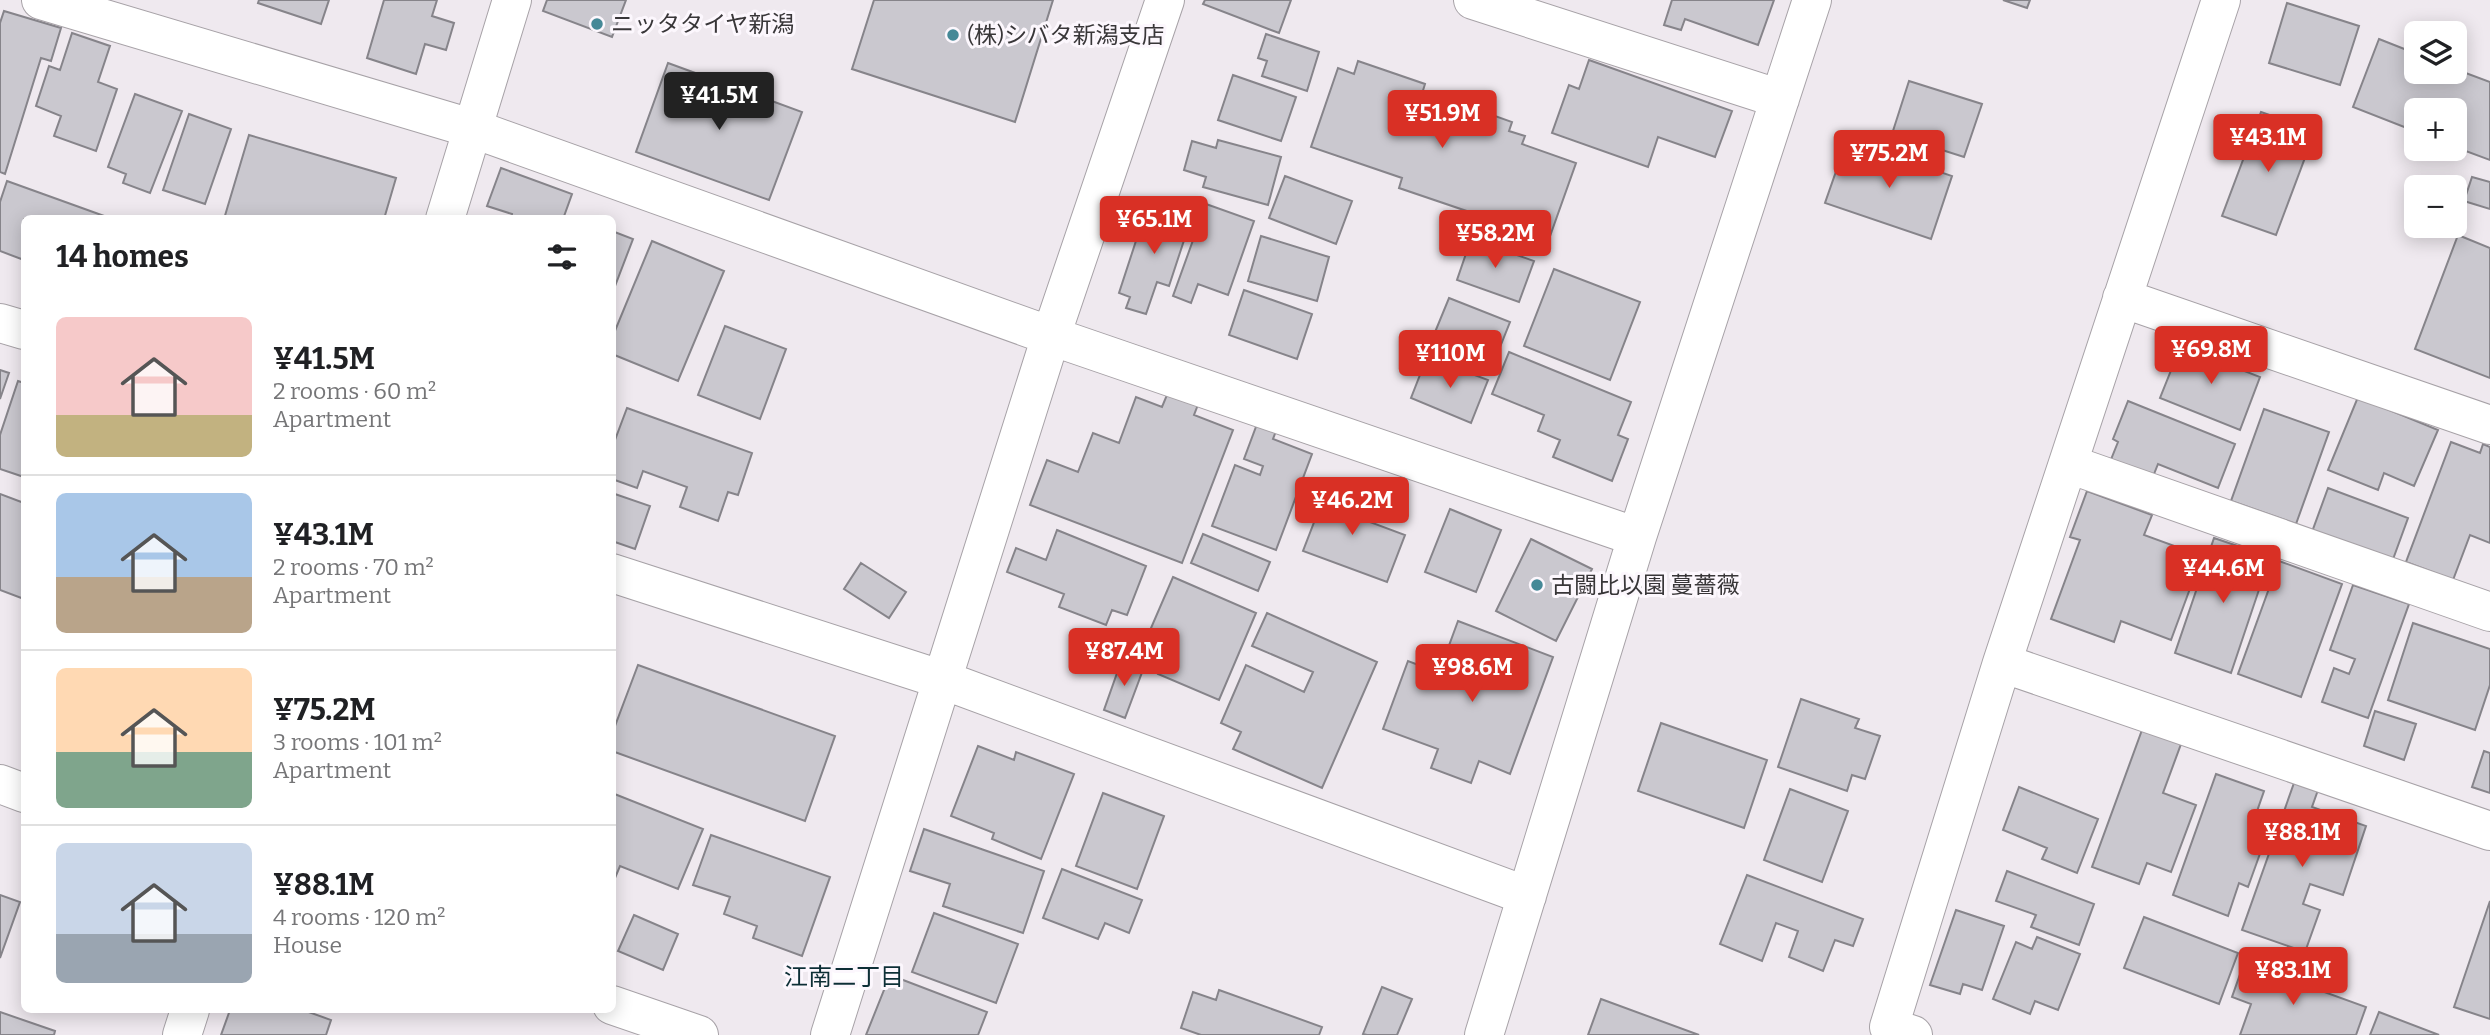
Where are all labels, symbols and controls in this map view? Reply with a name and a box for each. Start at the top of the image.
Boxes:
place label: ニッタタイヤ新潟 [611,10,794,38]
marker: ニッタタイヤ新潟 [589,16,605,32]
place label: (株)シバタ新潟支店 [967,21,1164,49]
map controls [2404,21,2467,238]
button: layers [2404,21,2467,84]
marker: (株)シバタ新潟支店 [945,27,961,43]
pin: ¥41.5M [662,72,776,132]
text: ¥41.5M [680,81,758,109]
pin: ¥51.9M [1385,90,1499,150]
button: + [2404,98,2467,161]
text: ¥51.9M [1404,99,1480,127]
pin: ¥43.1M [2211,114,2325,174]
text: ¥43.1M [2229,123,2307,151]
pin: ¥75.2M [1832,130,1946,190]
text: ¥75.2M [1850,139,1928,167]
button: − [2404,175,2467,238]
pin: ¥65.1M [1097,196,1211,256]
text: ¥65.1M [1116,205,1192,233]
pin: ¥58.2M [1438,210,1552,270]
text: ¥58.2M [1455,219,1535,247]
icon: filters [543,238,581,276]
text: 14 homes [56,239,189,275]
pin: ¥69.8M [2154,326,2268,386]
pin: ¥110M [1401,330,1499,390]
text: ¥69.8M [2171,335,2251,363]
text: ¥110M [1415,339,1485,367]
text: ¥41.5M [273,341,375,377]
icon: home [112,345,196,429]
text: 2 rooms · 60 m² [273,377,436,405]
text: Apartment [273,405,391,433]
pin: ¥46.2M [1295,477,1409,537]
text: ¥46.2M [1311,486,1393,514]
text: ¥43.1M [273,517,374,553]
icon: home [112,521,196,605]
pin: ¥44.6M [2166,546,2280,605]
text: 2 rooms · 70 m² [273,553,434,581]
text: ¥44.6M [2182,554,2264,582]
place label: 古闘比以園 蔓薔薇 [1551,571,1740,599]
marker: 古闘比以園 蔓薔薇 [1529,577,1545,593]
text: Apartment [273,581,391,609]
pin: ¥87.4M [1067,628,1181,688]
text: ¥87.4M [1085,637,1163,665]
pin: ¥98.6M [1415,644,1529,704]
text: ¥98.6M [1431,653,1513,681]
text: ¥75.2M [273,692,376,728]
icon: home [112,696,196,780]
text: 3 rooms · 101 m² [273,728,442,756]
text: Apartment [273,756,391,784]
pin: ¥88.1M [2245,810,2359,869]
text: ¥88.1M [2263,818,2341,846]
text: ¥88.1M [273,867,374,903]
icon: home [112,871,196,955]
text: 4 rooms · 120 m² [273,903,445,931]
text: House [273,931,342,959]
pin: ¥83.1M [2236,948,2350,1007]
text: ¥83.1M [2255,956,2331,984]
district label: 江南二丁目 [784,963,904,991]

